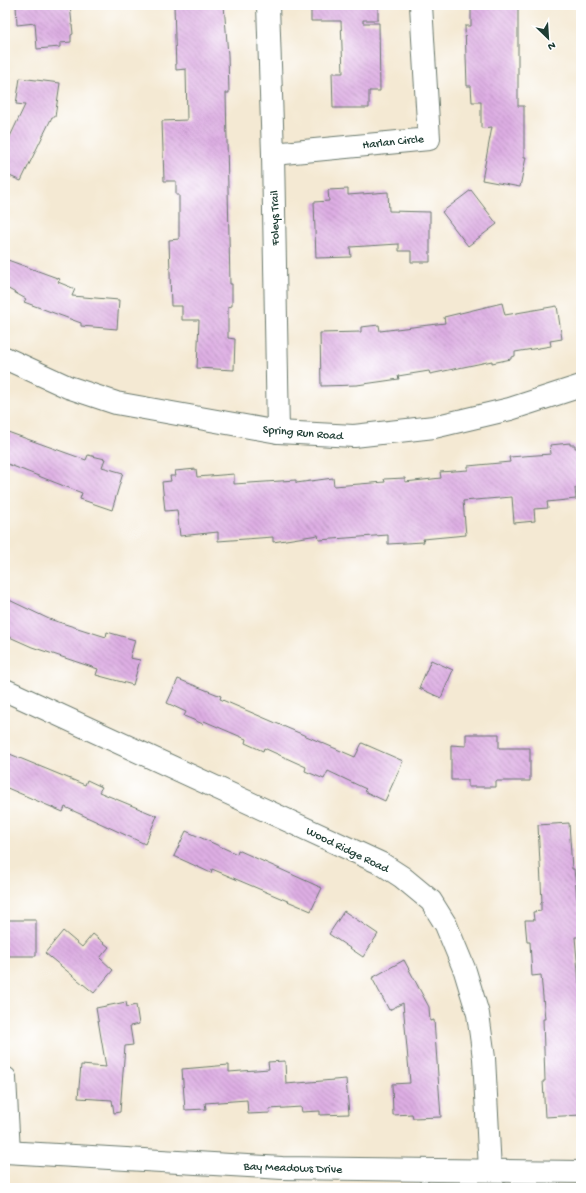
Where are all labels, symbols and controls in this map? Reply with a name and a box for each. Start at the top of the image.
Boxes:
north arrow [528,18,568,58]
text: N [546,38,557,52]
street label: Harlan Circle [362,133,426,153]
street label: Foleys Trail [269,190,283,247]
street label: Spring Run Road [262,424,344,445]
street label: Wood Ridge Road [303,825,392,877]
street label: Bay Meadows Drive [242,1160,343,1178]

